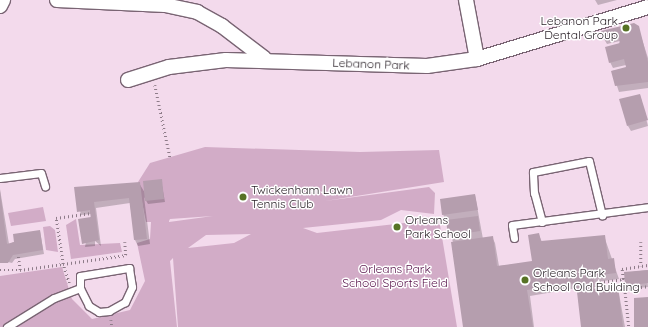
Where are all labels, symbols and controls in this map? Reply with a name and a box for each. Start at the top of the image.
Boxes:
place label: Lebanon Park Dental Group [540,14,618,42]
marker: Lebanon Park Dental Group [621,23,631,33]
street label: Lebanon Park [332,55,410,73]
place label: Twickenham Lawn Tennis Club [251,183,352,211]
marker: Twickenham Lawn Tennis Club [238,192,248,202]
place label: Orleans Park School [405,213,471,241]
marker: Orleans Park School [392,222,402,232]
park label: Orleans Park School Sports Field [342,262,448,290]
place label: Orleans Park School Old Building [533,266,640,294]
marker: Orleans Park School Old Building [520,275,530,285]

